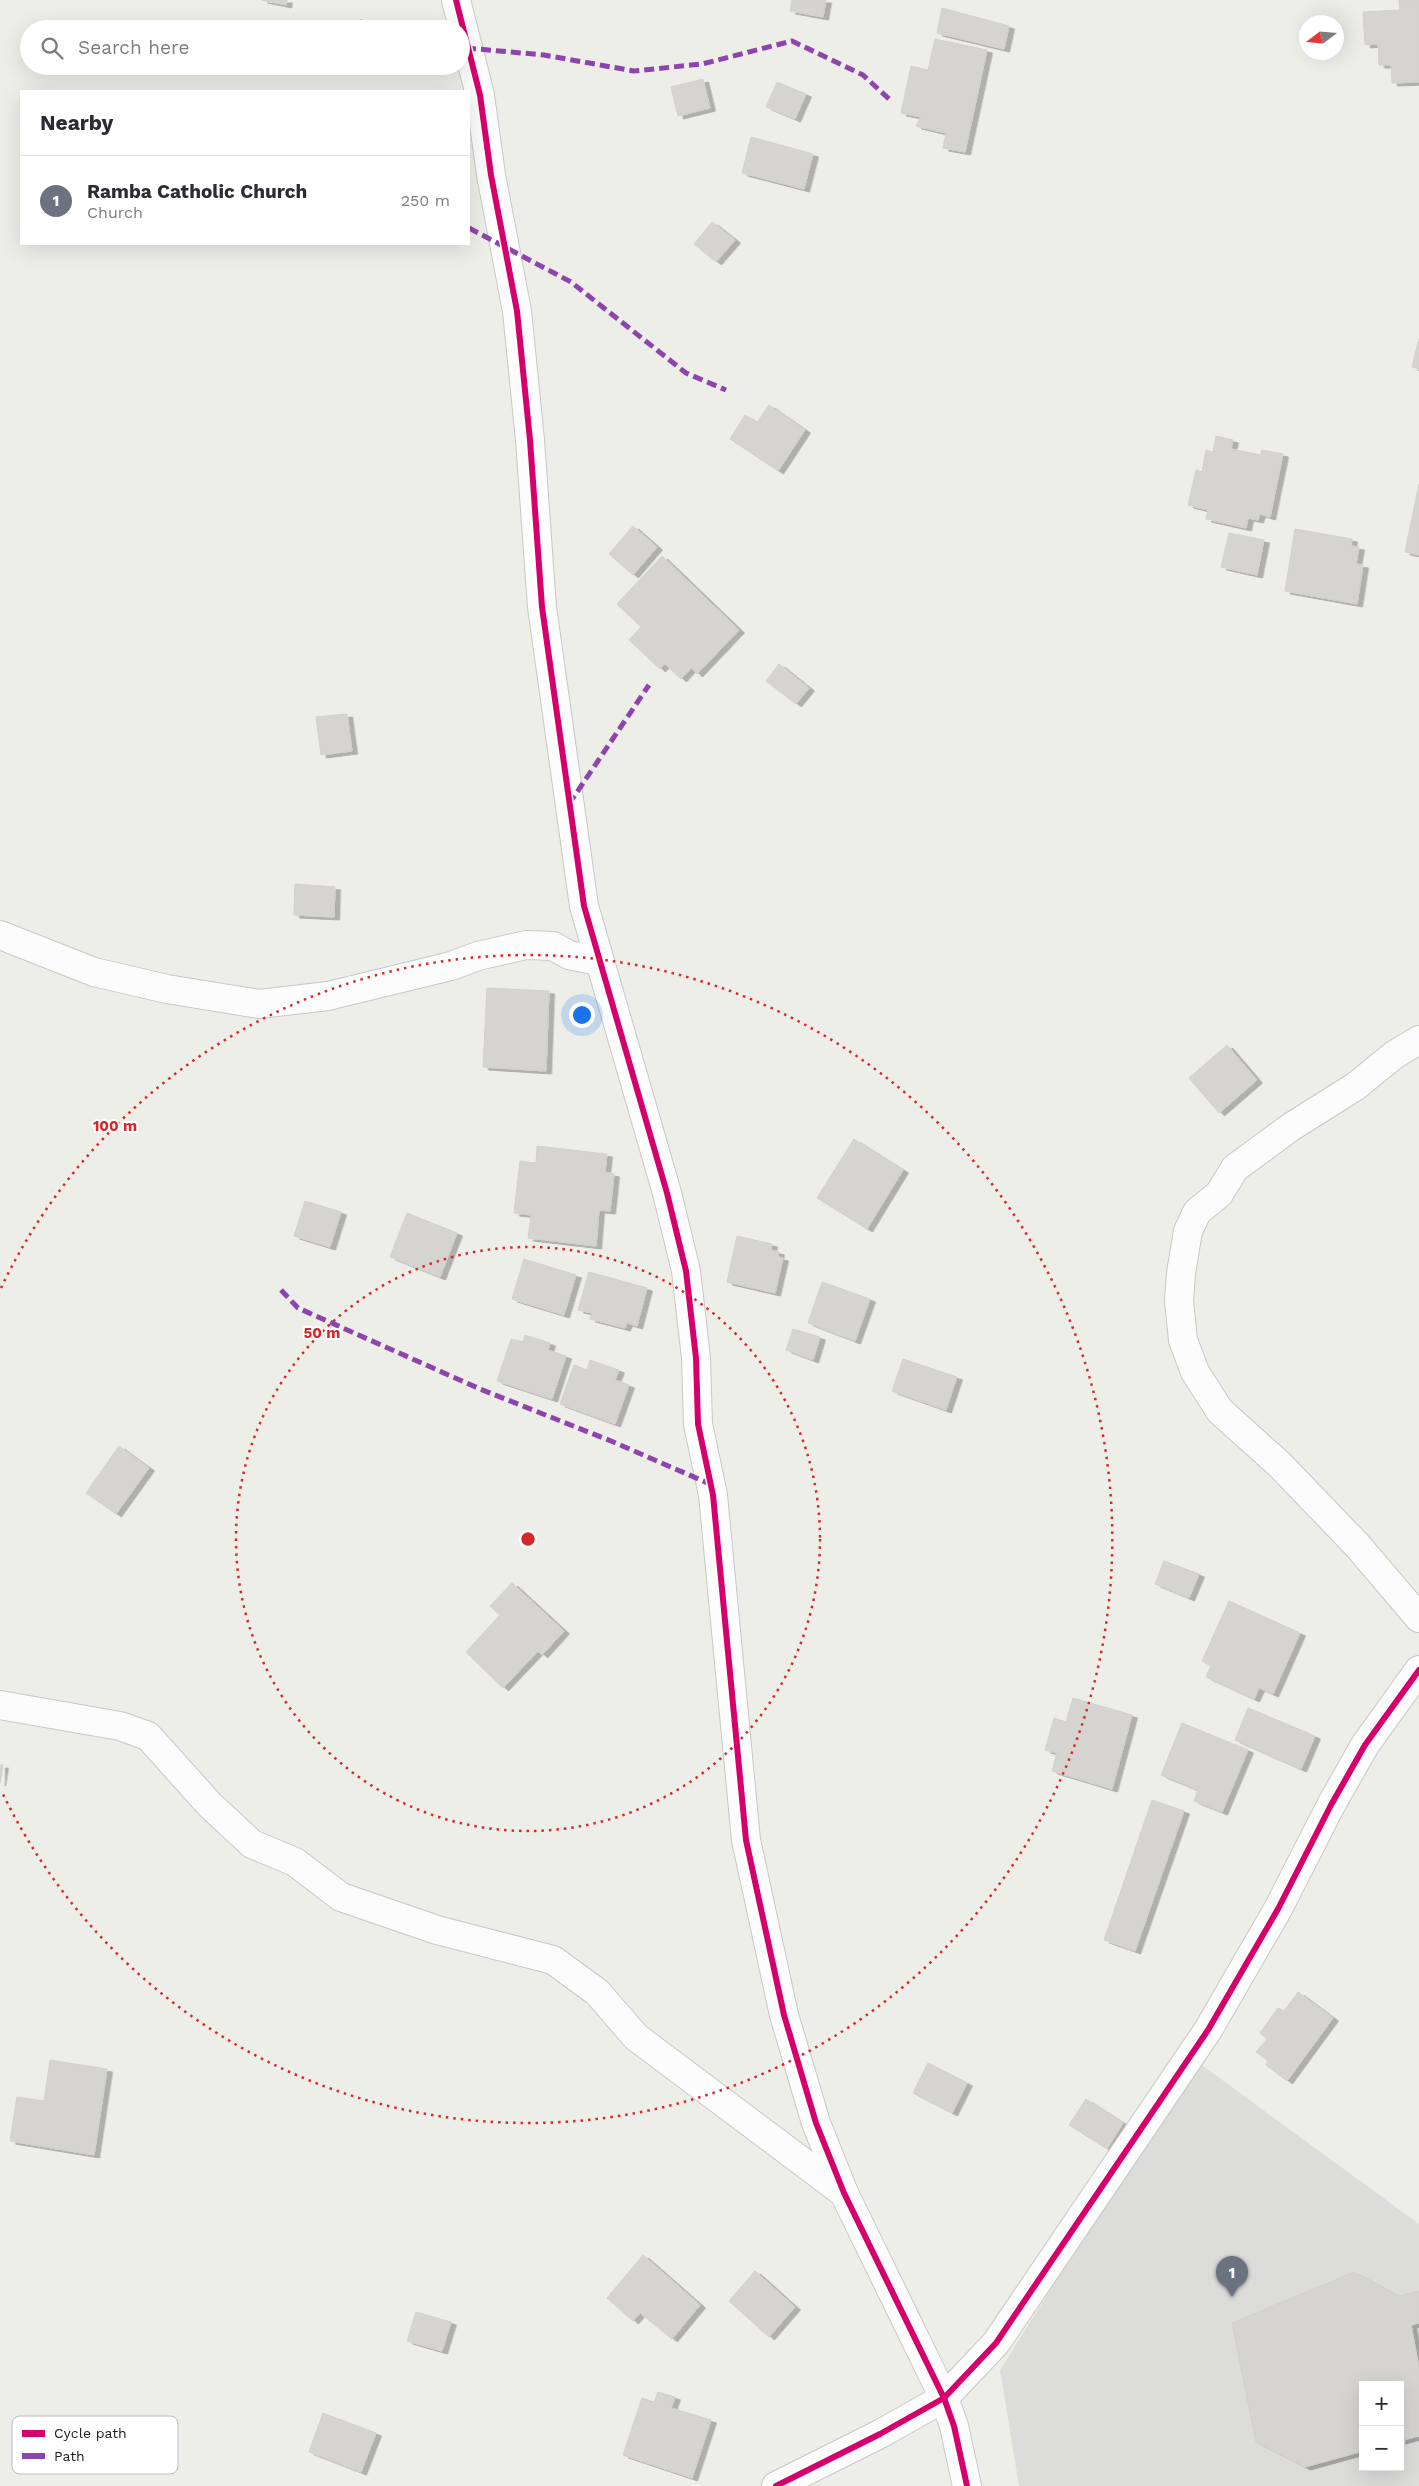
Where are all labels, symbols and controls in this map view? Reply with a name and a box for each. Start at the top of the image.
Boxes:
north arrow [1299,15,1344,60]
search box [20,20,470,75]
icon: search [38,34,66,62]
text: Search here [78,36,189,59]
text: Nearby [40,110,113,135]
text: Ramba Catholic Church [87,180,307,203]
text: 1 [53,191,59,210]
text: 250 m [401,191,450,210]
text: Church [87,203,143,222]
your location [569,1002,595,1028]
text: 100 m [93,1117,137,1135]
text: 50 m [304,1324,340,1342]
centre of rings [519,1530,537,1548]
pin: 1 [1216,2256,1248,2297]
map controls [1359,2381,1404,2471]
button: + [1359,2381,1404,2426]
legend [12,2416,178,2474]
text: Cycle path [54,2425,127,2441]
button: − [1359,2426,1404,2471]
text: Path [54,2448,85,2464]

